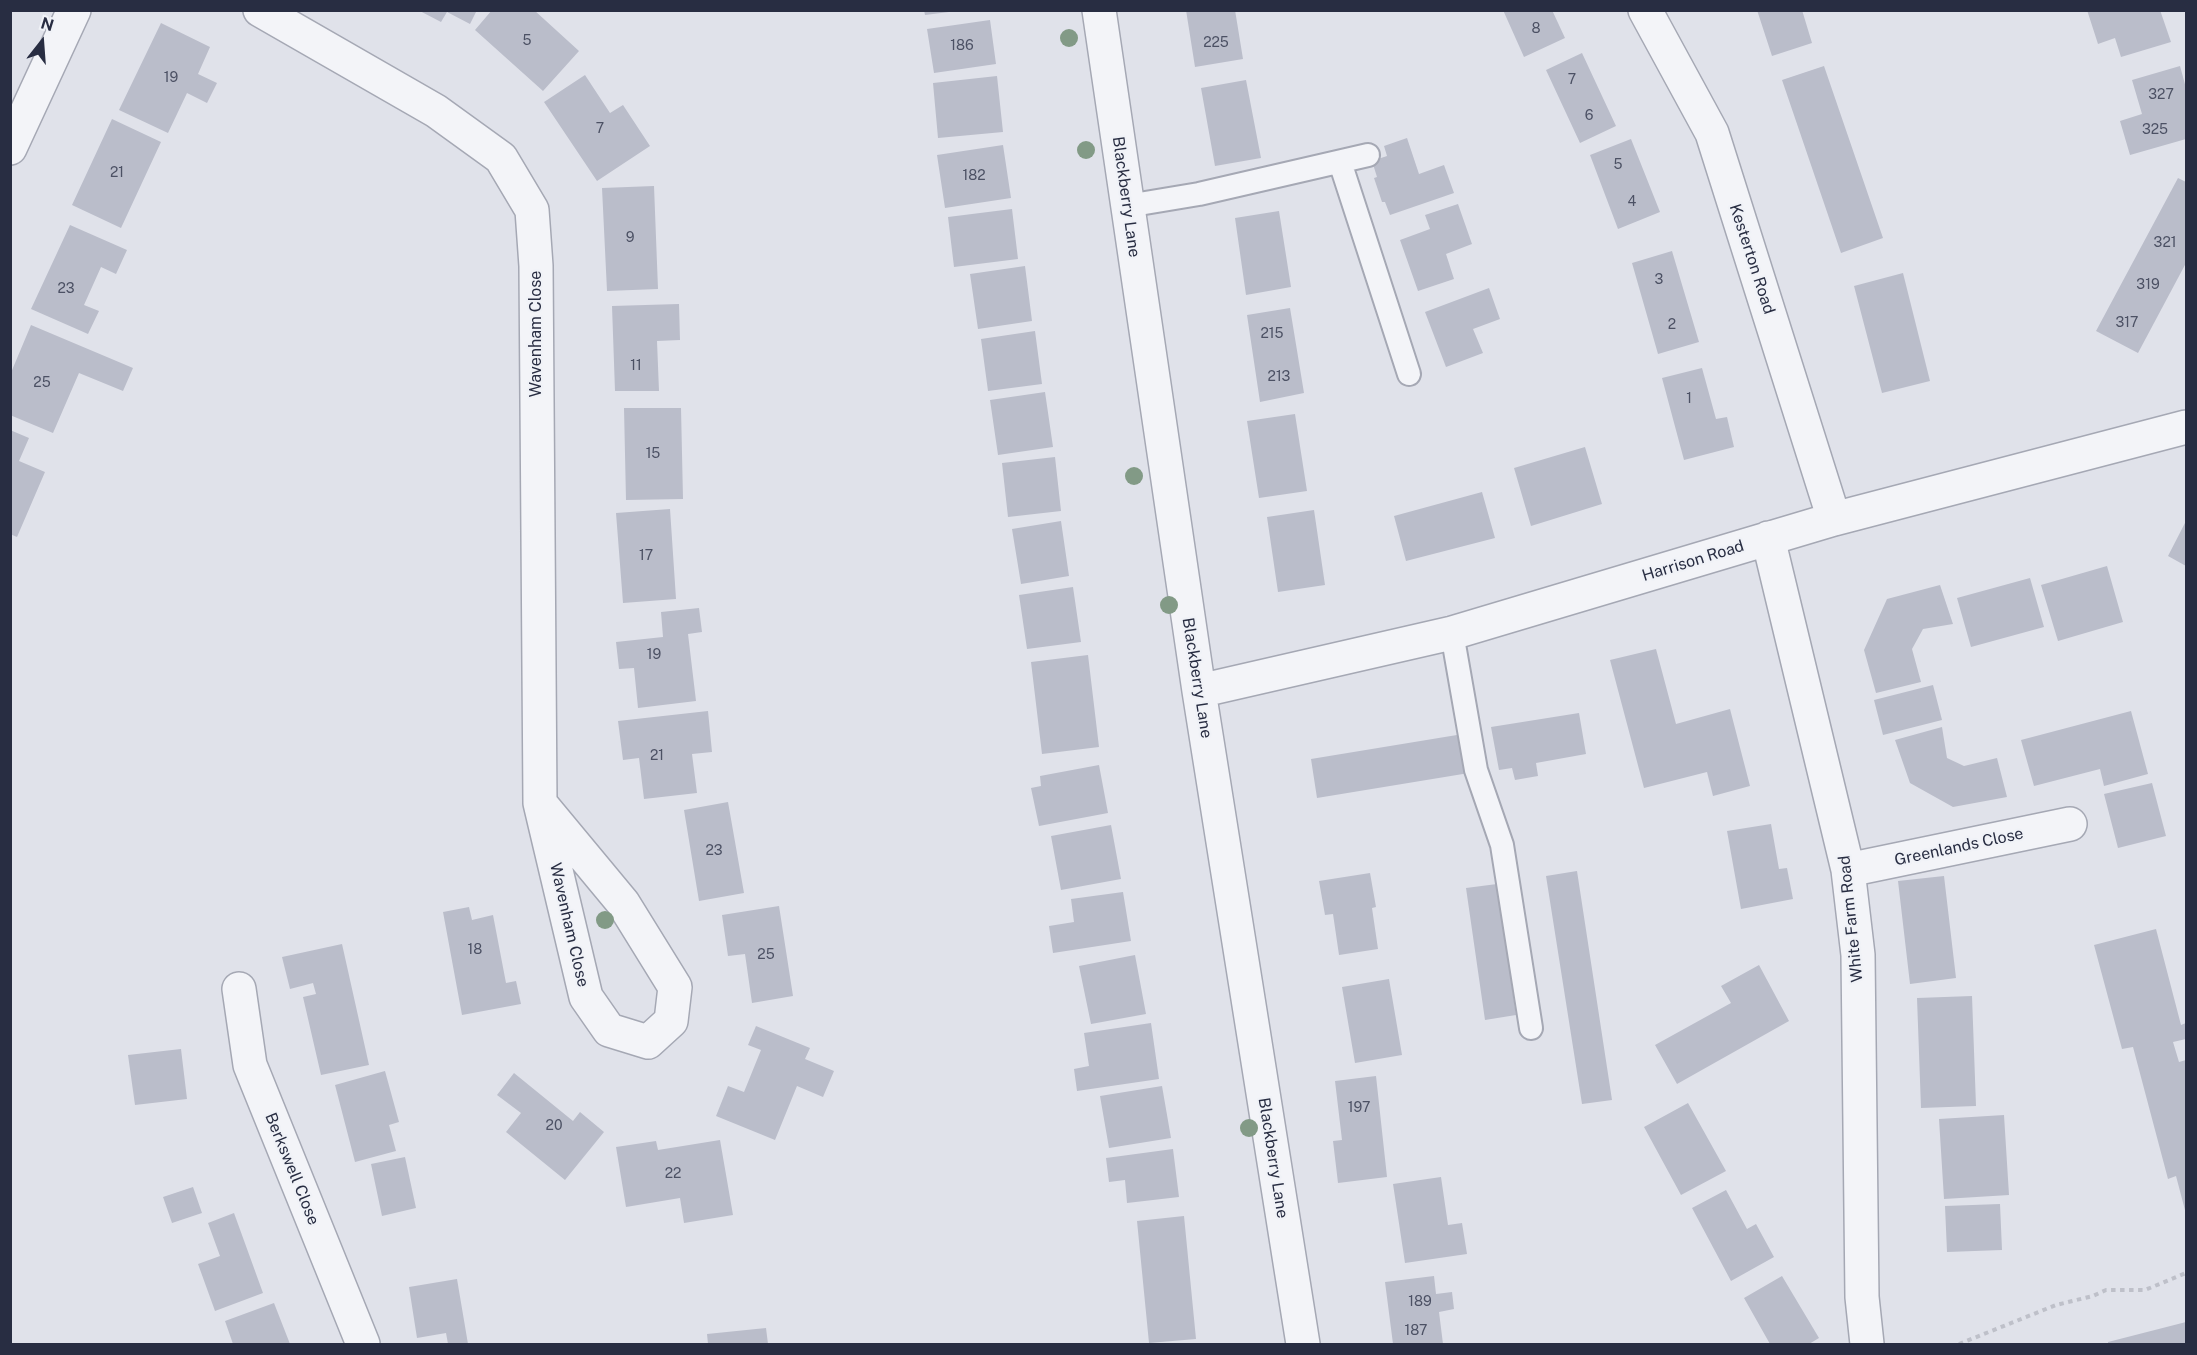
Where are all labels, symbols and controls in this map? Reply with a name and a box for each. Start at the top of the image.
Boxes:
north arrow [12,12,72,72]
text: N [39,13,56,35]
house number: 8 [1531,21,1541,37]
house number: 5 [523,33,531,49]
house number: 225 [1203,35,1229,51]
house number: 186 [950,38,974,54]
house number: 19 [164,70,178,86]
house number: 7 [1568,72,1576,88]
house number: 327 [2148,87,2174,103]
house number: 6 [1585,108,1593,124]
house number: 7 [596,121,604,137]
house number: 325 [2142,122,2168,138]
street label: Blackberry Lane [1108,135,1144,259]
house number: 5 [1614,157,1622,173]
house number: 21 [110,165,124,181]
house number: 182 [962,168,986,184]
house number: 4 [1628,194,1636,210]
street label: Kesterton Road [1725,202,1779,316]
house number: 9 [626,230,634,246]
house number: 321 [2154,235,2176,251]
street label: Wavenham Close [526,271,546,397]
house number: 3 [1655,272,1663,288]
house number: 319 [2136,277,2160,293]
house number: 23 [57,281,75,297]
house number: 317 [2116,315,2138,331]
house number: 2 [1668,317,1676,333]
house number: 215 [1260,326,1284,342]
house number: 11 [630,358,642,374]
house number: 213 [1268,369,1290,385]
house number: 25 [33,375,51,391]
house number: 1 [1686,391,1692,407]
house number: 15 [646,446,660,462]
street label: Harrison Road [1640,536,1746,586]
house number: 17 [639,548,653,564]
street label: Blackberry Lane [1178,616,1216,740]
house number: 19 [647,647,661,663]
house number: 21 [650,748,664,764]
street label: Greenlands Close [1893,824,2025,870]
house number: 23 [705,843,723,859]
street label: White Farm Road [1835,855,1867,983]
street label: Wavenham Close [545,861,593,989]
house number: 18 [468,942,482,958]
house number: 25 [757,947,775,963]
street label: Blackberry Lane [1254,1096,1292,1220]
house number: 197 [1348,1100,1370,1116]
street label: Berkswell Close [261,1110,323,1228]
house number: 20 [546,1118,562,1134]
house number: 22 [665,1166,681,1182]
house number: 189 [1408,1294,1432,1310]
house number: 187 [1405,1323,1427,1339]

